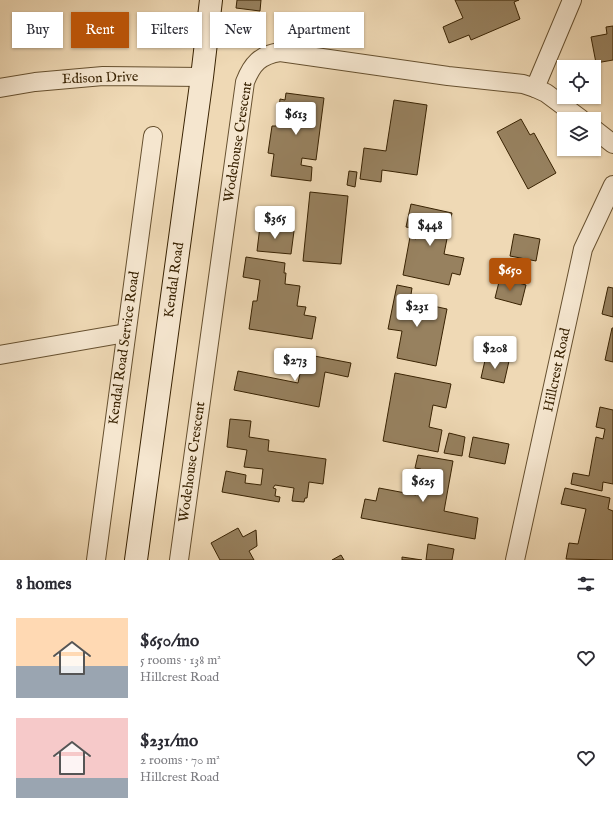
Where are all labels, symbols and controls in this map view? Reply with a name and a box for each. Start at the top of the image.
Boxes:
chip: Buy [12,12,63,48]
chip: Rent [71,12,129,48]
chip: Filters [137,12,202,48]
chip: New [210,12,266,48]
chip: Apartment [274,12,364,48]
map controls [557,60,601,156]
button: locate [557,60,601,104]
street label: Edison Drive [61,68,139,88]
street label: Wodehouse Crescent [220,80,256,204]
pin: $613 [272,102,320,136]
text: $613 [285,106,307,123]
button: layers [557,112,601,156]
pin: $365 [251,206,299,240]
text: $365 [264,210,286,227]
pin: $448 [406,213,454,247]
text: $448 [417,217,443,234]
street label: Kendal Road [160,241,188,319]
pin: $650 [486,258,534,292]
text: $650 [498,262,522,279]
street label: Kendal Road Service Road [104,270,144,426]
pin: $231 [393,294,441,328]
text: $231 [406,298,429,315]
street label: Hillcrest Road [539,326,575,414]
pin: $208 [471,336,519,370]
text: $208 [483,340,507,357]
pin: $273 [271,348,319,382]
text: $273 [283,352,307,369]
street label: Wodehouse Crescent [175,400,209,524]
pin: $625 [399,469,447,503]
text: $625 [411,473,435,490]
icon: filters [575,573,597,595]
text: 8 homes [16,574,71,595]
text: $650/mo [140,631,199,652]
icon: home [48,634,96,682]
icon: heart [575,647,597,669]
text: 5 rooms · 138 m² [140,652,221,669]
text: Hillcrest Road [140,669,219,686]
text: $231/mo [140,731,198,752]
icon: home [48,734,96,782]
icon: heart [575,747,597,769]
text: 2 rooms · 70 m² [140,752,220,769]
text: Hillcrest Road [140,769,219,786]

